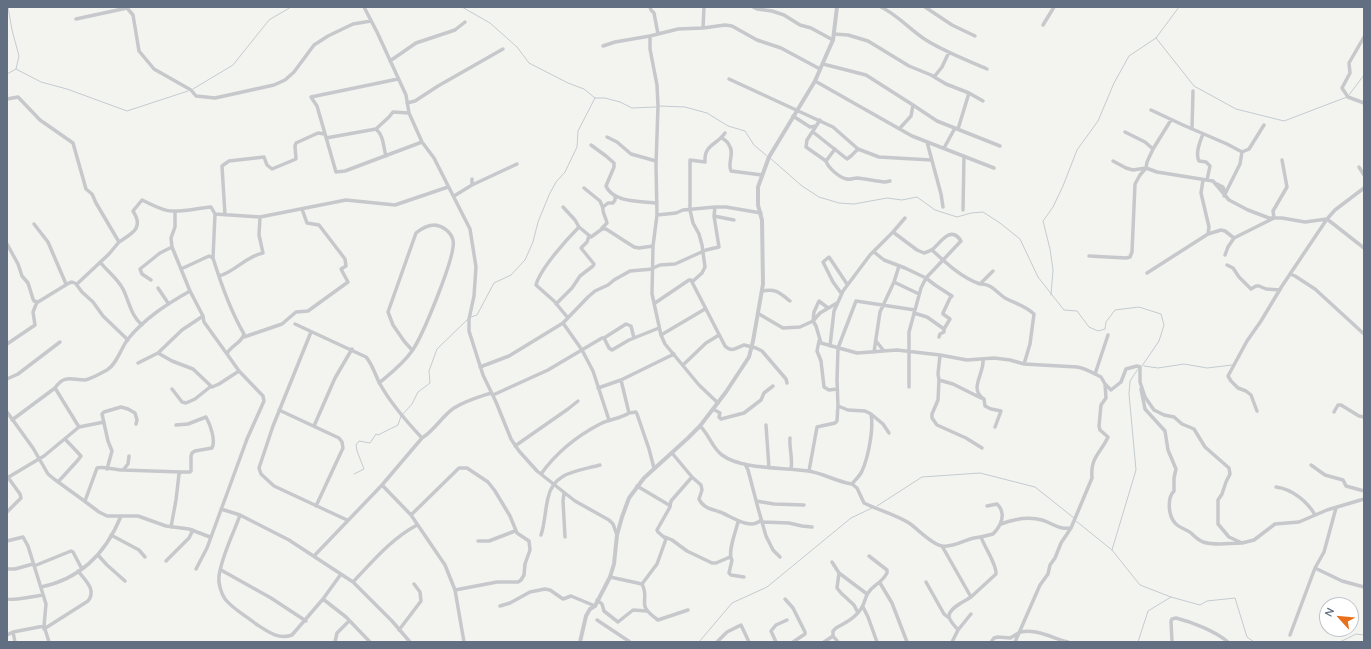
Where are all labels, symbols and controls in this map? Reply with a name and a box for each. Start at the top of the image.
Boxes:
north arrow [1319,597,1359,637]
text: N [1321,605,1337,619]

